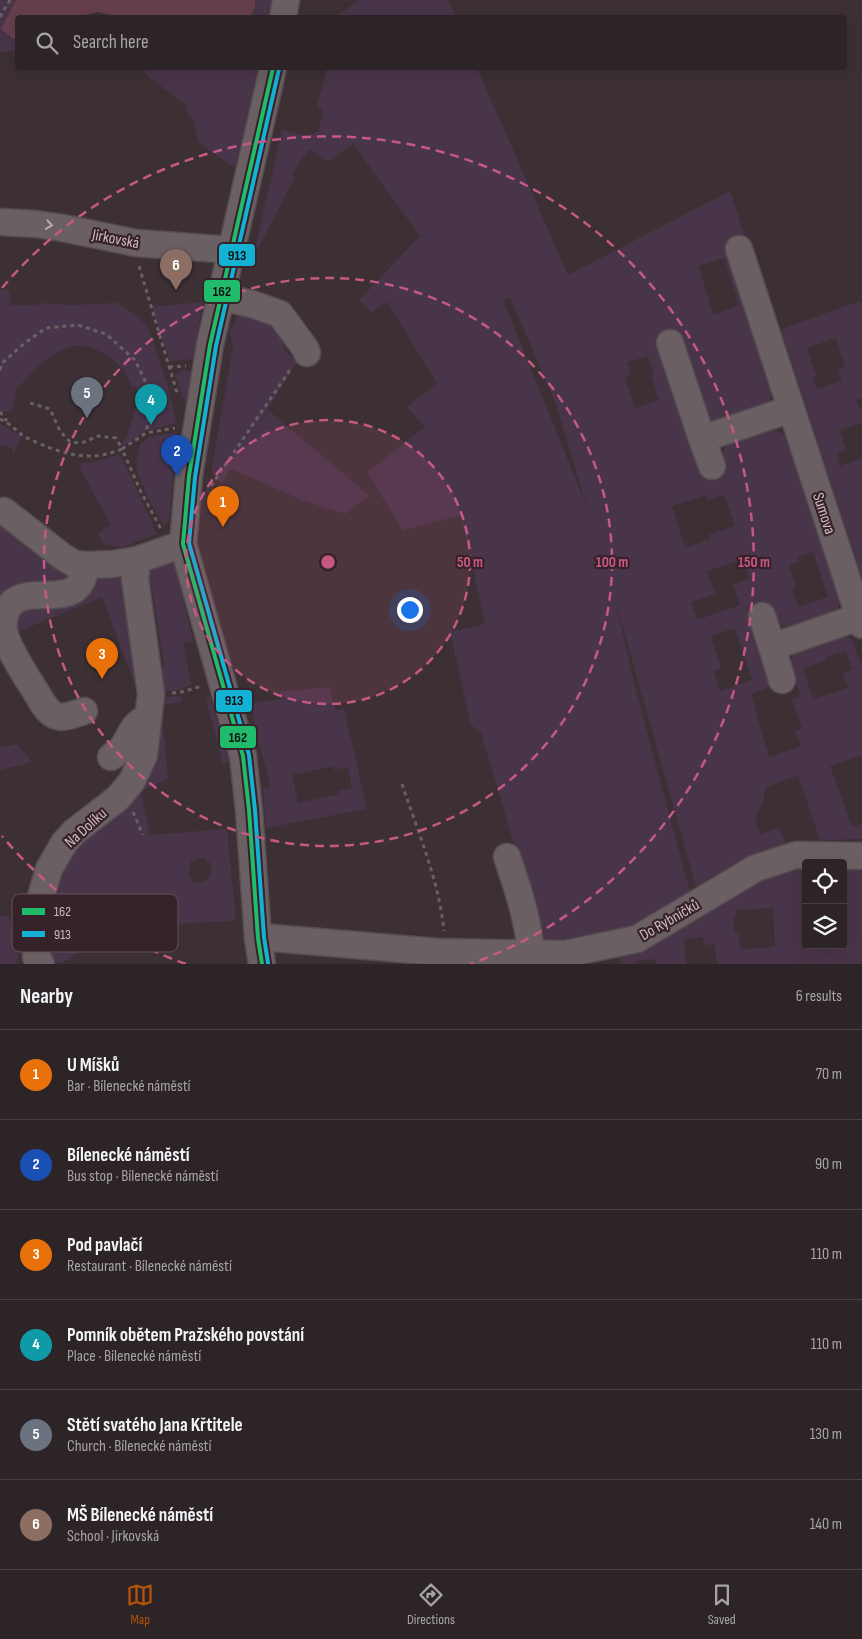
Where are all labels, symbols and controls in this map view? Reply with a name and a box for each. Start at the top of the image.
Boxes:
search box [15,15,847,70]
icon: search [33,29,61,57]
text: Search here [73,31,149,54]
one-way arrow [44,220,53,230]
street label: Jirkovská [90,225,141,253]
line badge: 913 [218,243,256,267]
text: 913 [228,247,246,264]
pin: 6 [160,249,192,290]
line badge: 162 [203,279,241,303]
text: 162 [213,283,231,300]
pin: 5 [71,377,103,418]
pin: 4 [135,384,167,425]
pin: 2 [161,435,193,476]
pin: 1 [207,486,239,527]
street label: Sumova [808,490,839,537]
centre of rings [319,553,337,571]
text: 50 m [457,553,483,572]
text: 100 m [596,553,628,572]
text: 150 m [738,553,770,572]
your location [397,597,423,623]
pin: 3 [86,638,118,679]
line badge: 913 [215,689,253,713]
text: 913 [225,692,243,709]
line badge: 162 [219,725,257,749]
text: 162 [229,729,247,746]
street label: Na Dolíku [61,804,111,852]
map controls [802,859,847,949]
button: locate [802,859,847,904]
legend [12,894,178,952]
street label: Do Rybníčků [636,896,703,945]
text: 162 [54,903,71,920]
button: layers [802,904,847,949]
text: 913 [54,926,71,943]
text: Nearby [20,984,73,1009]
text: 6 results [796,987,842,1006]
text: U Míšků [67,1054,119,1077]
text: 1 [33,1065,39,1084]
text: 70 m [816,1065,842,1084]
text: Bar · Bílenecké náměstí [67,1077,191,1096]
text: Bílenecké náměstí [67,1144,190,1167]
text: 2 [32,1155,40,1174]
text: 90 m [815,1155,842,1174]
text: Bus stop · Bílenecké náměstí [67,1167,218,1186]
text: Pod pavlačí [67,1234,142,1257]
text: 3 [32,1245,40,1264]
text: 110 m [811,1245,842,1264]
text: Restaurant · Bílenecké náměstí [67,1257,232,1276]
text: Pomník obětem Pražského povstání [67,1324,304,1347]
text: 4 [32,1335,40,1354]
text: 110 m [811,1335,842,1354]
text: Place · Bílenecké náměstí [67,1347,201,1366]
text: Stětí svatého Jana Křtitele [67,1414,243,1437]
text: 5 [32,1425,40,1444]
text: 130 m [810,1425,842,1444]
text: Church · Bílenecké náměstí [67,1437,211,1456]
text: MŠ Bílenecké náměstí [67,1504,213,1527]
text: 6 [32,1515,40,1534]
text: 140 m [810,1515,842,1534]
text: School · Jirkovská [67,1527,159,1546]
tab: Map [126,1581,154,1628]
tab: Directions [407,1581,455,1628]
tab: Saved [708,1581,736,1628]

